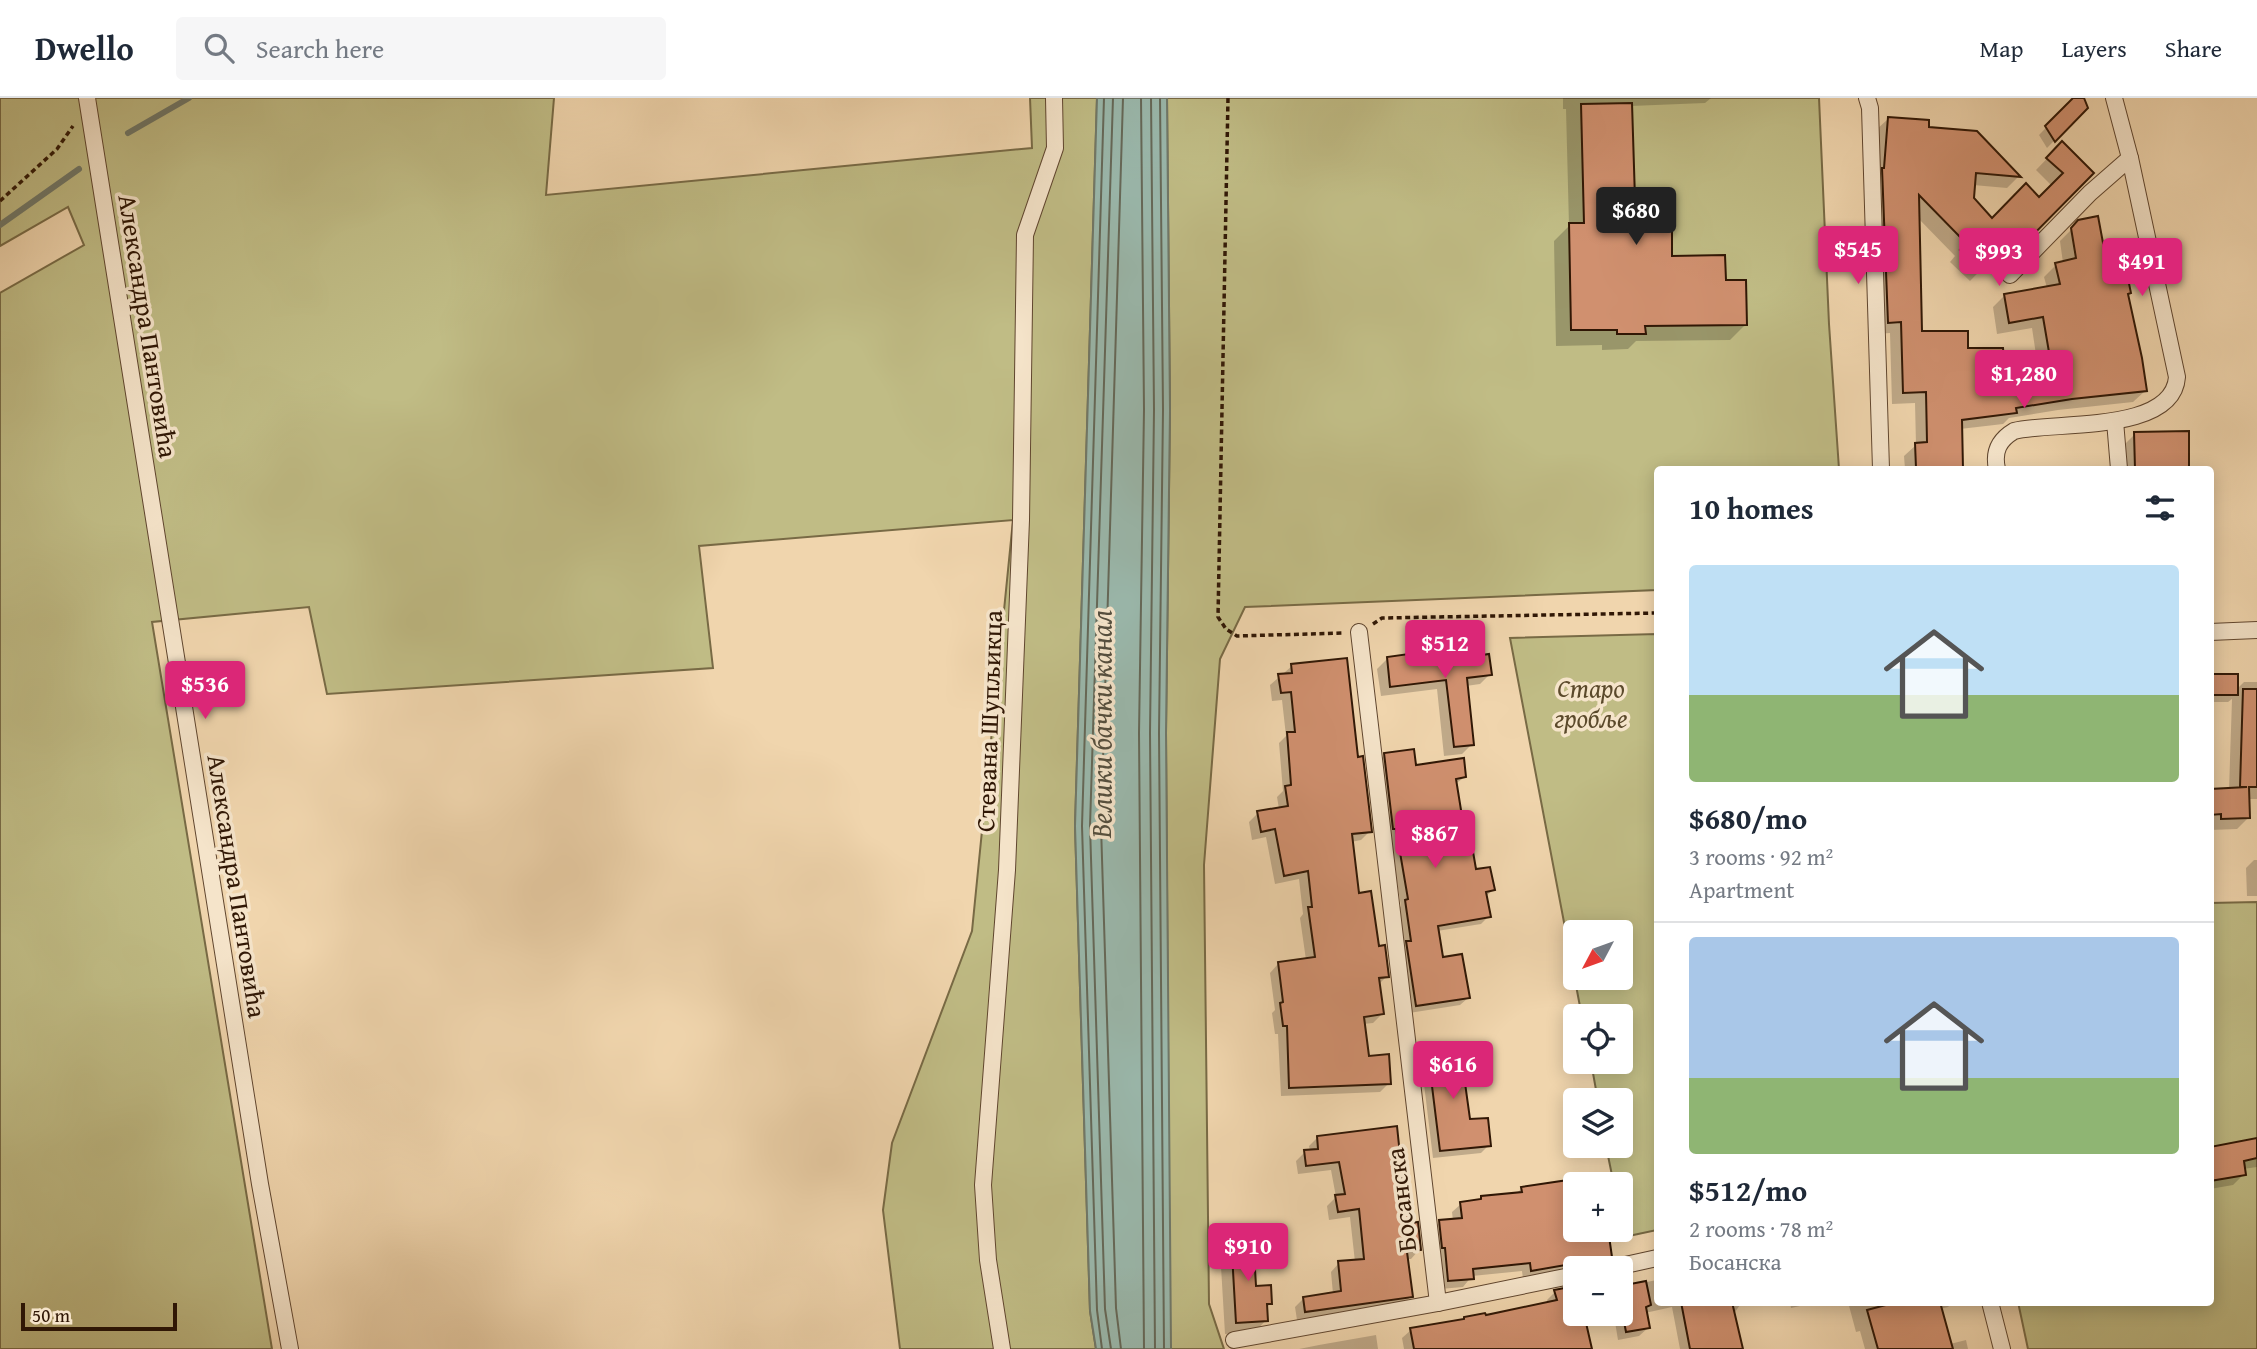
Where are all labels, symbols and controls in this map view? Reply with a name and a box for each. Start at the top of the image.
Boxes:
search box [176,17,666,80]
text: Dwello [35,24,134,72]
icon: search [200,29,238,67]
text: Search here [256,29,384,68]
text: Map [1980,31,2023,66]
text: Layers [2061,31,2127,66]
text: Share [2165,31,2222,66]
pin: $680 [1595,188,1677,247]
street label: Александра Пантовића [108,191,189,461]
text: $680 [1612,193,1660,226]
pin: $545 [1817,226,1899,286]
pin: $993 [1958,228,2040,288]
text: $545 [1834,232,1882,265]
text: $993 [1975,234,2023,267]
pin: $491 [2101,238,2183,298]
text: $491 [2118,244,2166,277]
pin: $1,280 [1967,350,2081,410]
text: $1,280 [1991,356,2057,389]
text: 10 homes [1689,486,1814,530]
icon: filters [2141,489,2179,527]
street label: Стевана Шупљикца [965,609,1012,833]
water label: Велики бачки канал [1080,609,1121,839]
icon: home [1871,611,1997,737]
pin: $512 [1404,620,1486,680]
text: $512 [1421,626,1469,659]
pin: $536 [164,662,246,721]
text: $536 [181,667,229,700]
park label: Старо гробље [1555,668,1627,737]
street label: Александра Пантовића [197,751,278,1021]
text: $680/mo [1689,796,1807,840]
pin: $867 [1394,810,1476,870]
text: $867 [1411,816,1459,849]
text: 3 rooms · 92 m² [1689,840,1833,873]
text: Apartment [1689,873,1794,906]
north arrow [1563,920,1633,990]
map controls [1563,920,1633,1326]
icon: home [1871,983,1997,1109]
button: locate [1563,1004,1633,1074]
pin: $616 [1412,1042,1494,1101]
text: $616 [1429,1047,1477,1080]
button: layers [1563,1088,1633,1158]
street label: Босанска [1375,1145,1426,1254]
text: $512/mo [1689,1168,1807,1212]
button: + [1563,1172,1633,1242]
text: 2 rooms · 78 m² [1689,1212,1833,1245]
pin: $910 [1207,1224,1289,1283]
text: $910 [1224,1229,1272,1262]
text: Босанска [1689,1245,1781,1278]
button: − [1563,1256,1633,1326]
scale bar [21,1300,177,1332]
text: 50 m [32,1301,70,1329]

